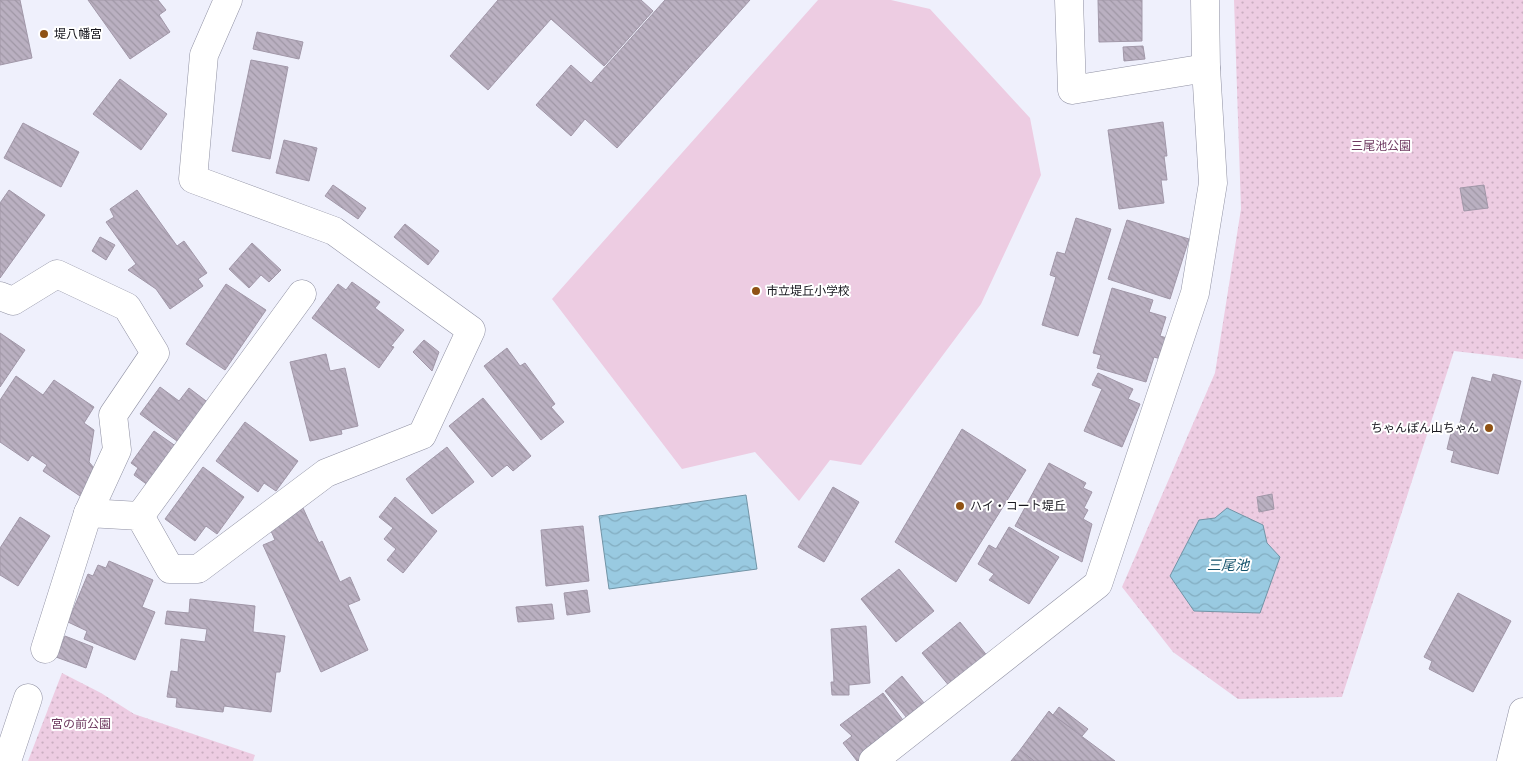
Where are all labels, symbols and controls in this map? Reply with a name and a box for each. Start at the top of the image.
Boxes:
place label: 堤八幡宮 [54,27,102,41]
marker: 堤八幡宮 [38,28,50,40]
park label: 三尾池公園 [1351,139,1411,153]
place label: 市立堤丘小学校 [766,284,850,298]
marker: 市立堤丘小学校 [750,285,762,297]
place label: ちゃんぽん山ちゃん [1371,421,1479,435]
marker: ちゃんぽん山ちゃん [1483,422,1495,434]
place label: ハイ・コート堤丘 [970,499,1066,513]
marker: ハイ・コート堤丘 [954,500,966,512]
water label: 三尾池 [1207,557,1251,574]
park label: 宮の前公園 [51,717,111,731]

